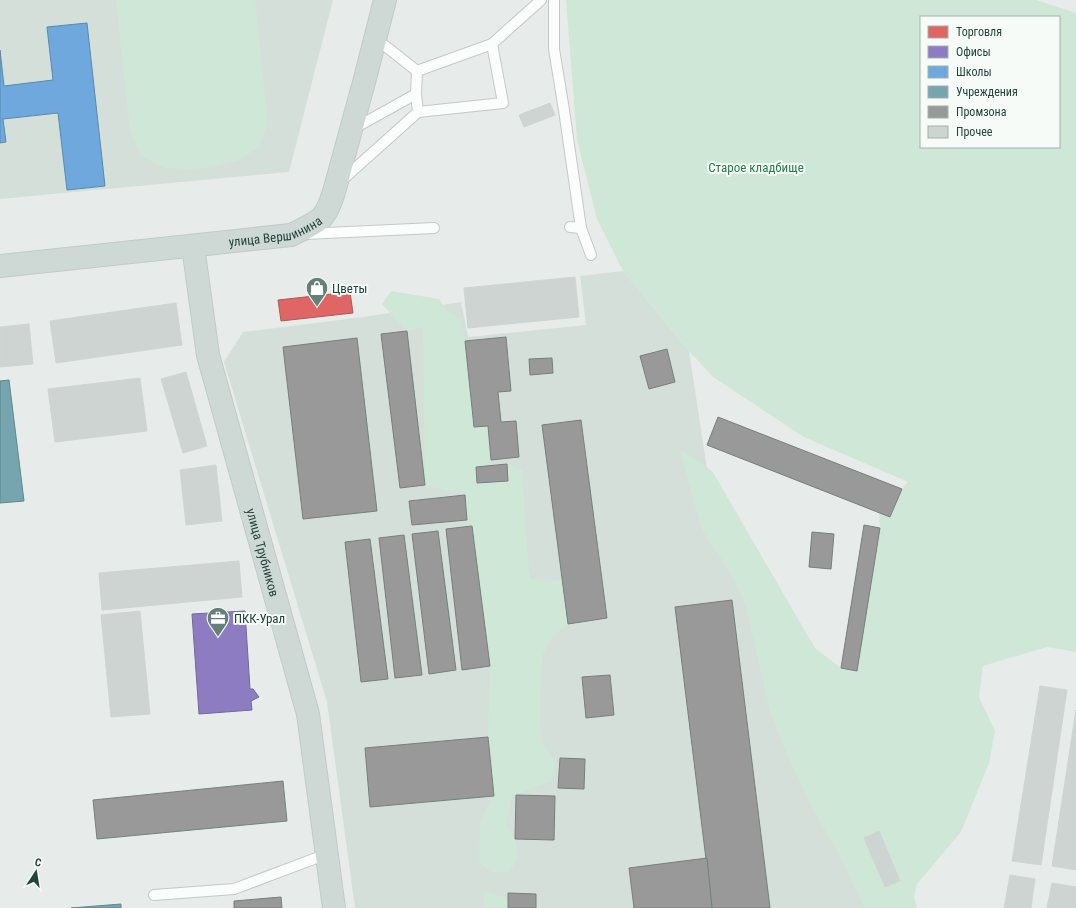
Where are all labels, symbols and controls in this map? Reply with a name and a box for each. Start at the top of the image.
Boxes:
legend [920,16,1060,148]
text: Торговля [956,25,1002,39]
text: Офисы [956,45,991,59]
text: Школы [956,65,992,79]
text: Учреждения [956,85,1018,99]
text: Промзона [956,105,1007,119]
text: Прочее [956,125,993,139]
park label: Старое кладбище [708,160,804,175]
street label: улица Вершинина [228,213,325,250]
shop icon: Цветы [304,275,330,308]
place label: Цветы [332,281,367,296]
street label: улица Трубников [243,507,282,598]
office icon: ПКК-Урал [205,605,231,638]
place label: ПКК-Урал [234,611,285,626]
north arrow [16,852,56,892]
text: С [34,856,42,870]

